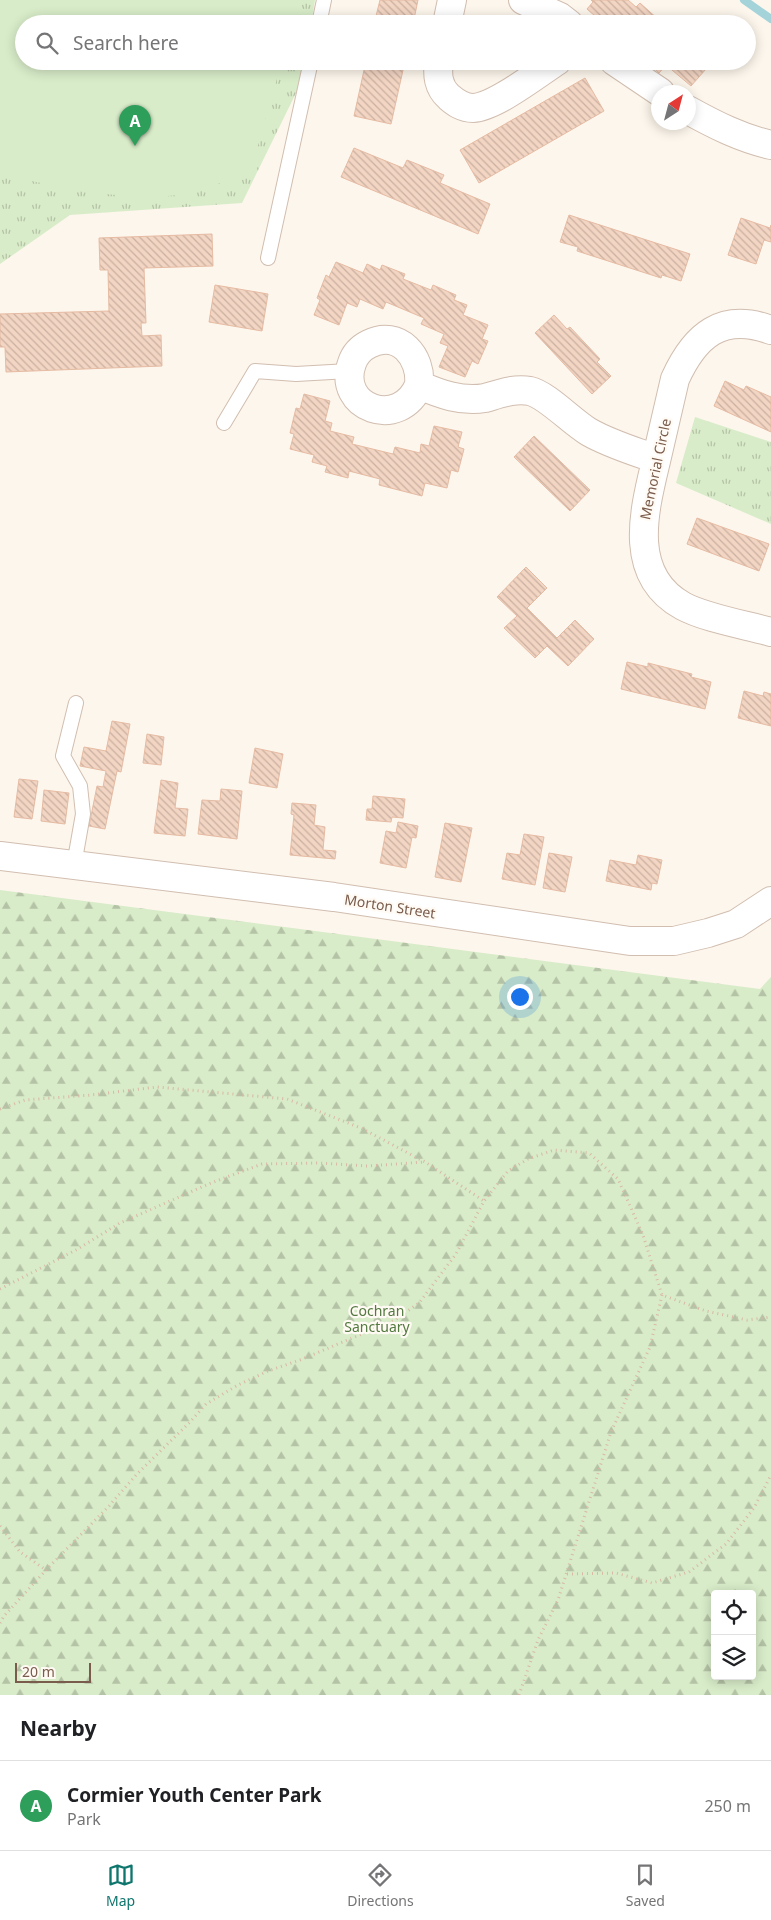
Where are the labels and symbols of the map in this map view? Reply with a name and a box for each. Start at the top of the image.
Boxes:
north arrow [651,85,696,130]
pin: A [119,105,151,146]
street label: Memorial Circle [635,417,675,521]
street label: Morton Street [343,889,437,923]
your location [507,984,533,1010]
park label: Cochran Sanctuary [344,1301,411,1336]
scale bar [15,1660,91,1683]

